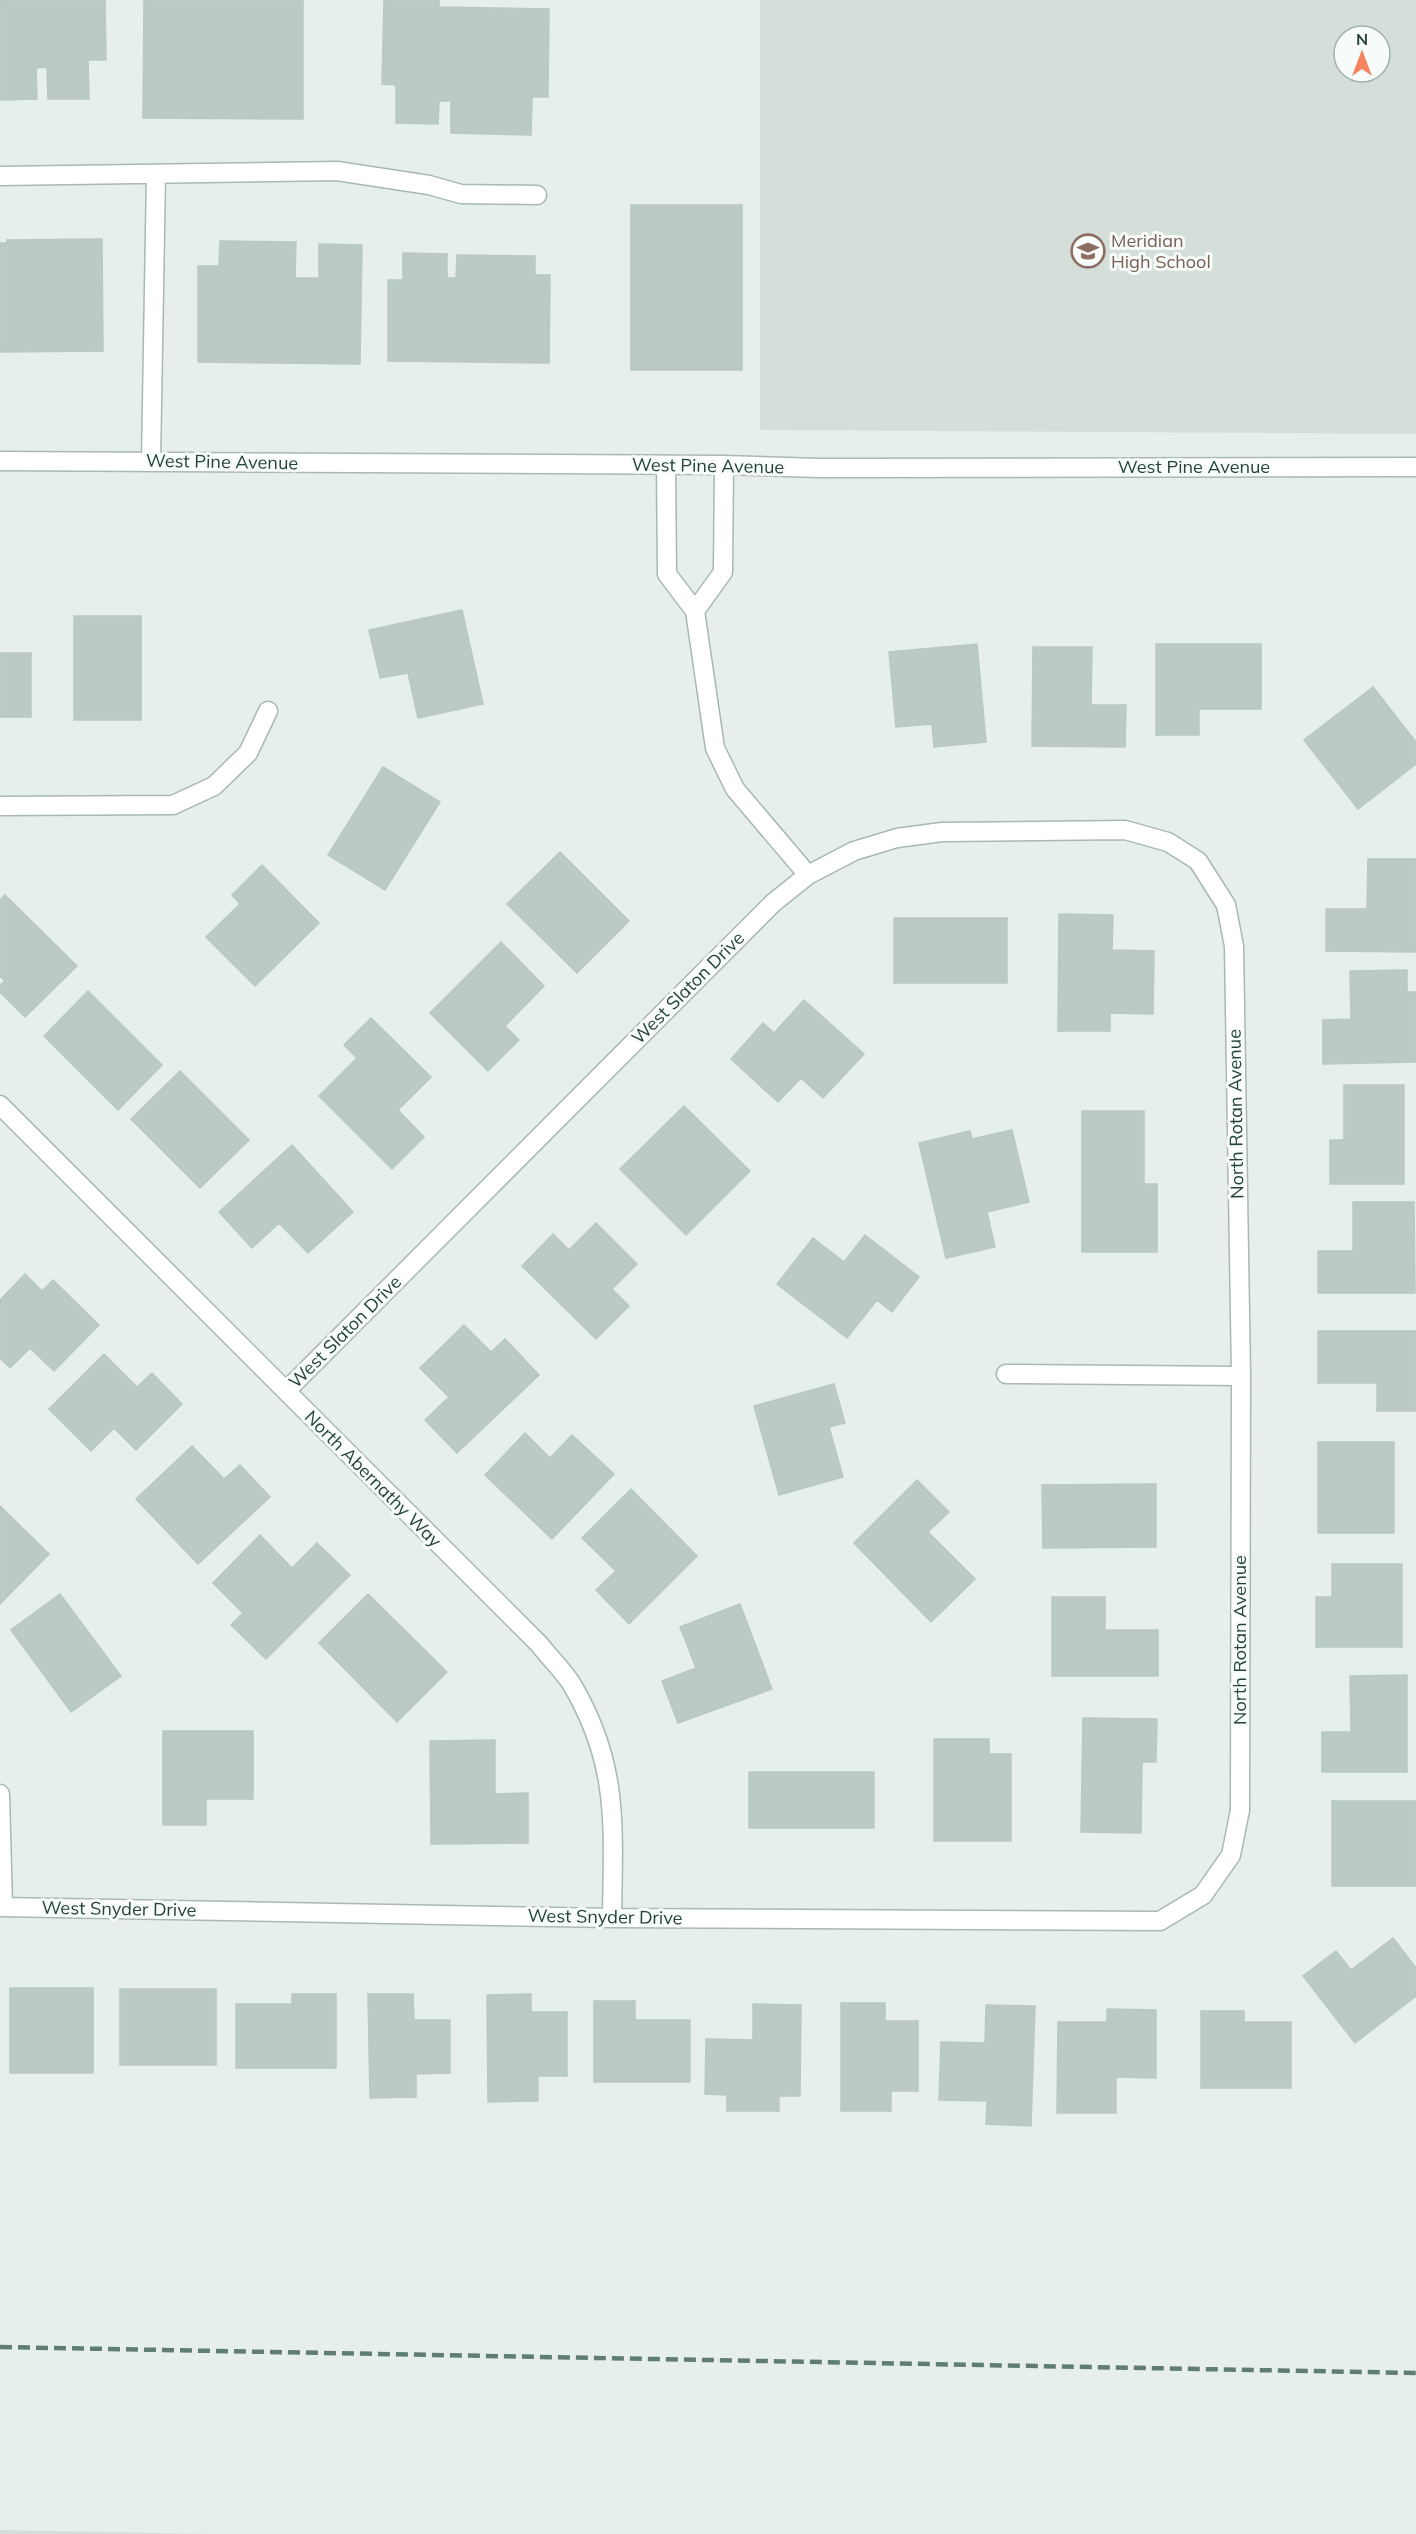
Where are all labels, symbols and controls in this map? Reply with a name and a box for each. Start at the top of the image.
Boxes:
north arrow [1332,24,1392,84]
text: N [1356,29,1368,49]
place label: Meridian High School [1111,229,1211,273]
school or university icon: Meridian High School [1070,233,1106,269]
street label: West Pine Avenue [146,449,298,474]
street label: West Pine Avenue [632,453,784,478]
street label: West Pine Avenue [1118,455,1270,478]
street label: West Slaton Drive [626,926,749,1049]
street label: North Rotan Avenue [1223,1029,1248,1199]
street label: West Slaton Drive [283,1270,406,1393]
street label: North Abernathy Way [300,1405,447,1552]
street label: North Rotan Avenue [1228,1555,1251,1725]
street label: West Snyder Drive [41,1896,197,1921]
street label: West Snyder Drive [527,1904,683,1929]

